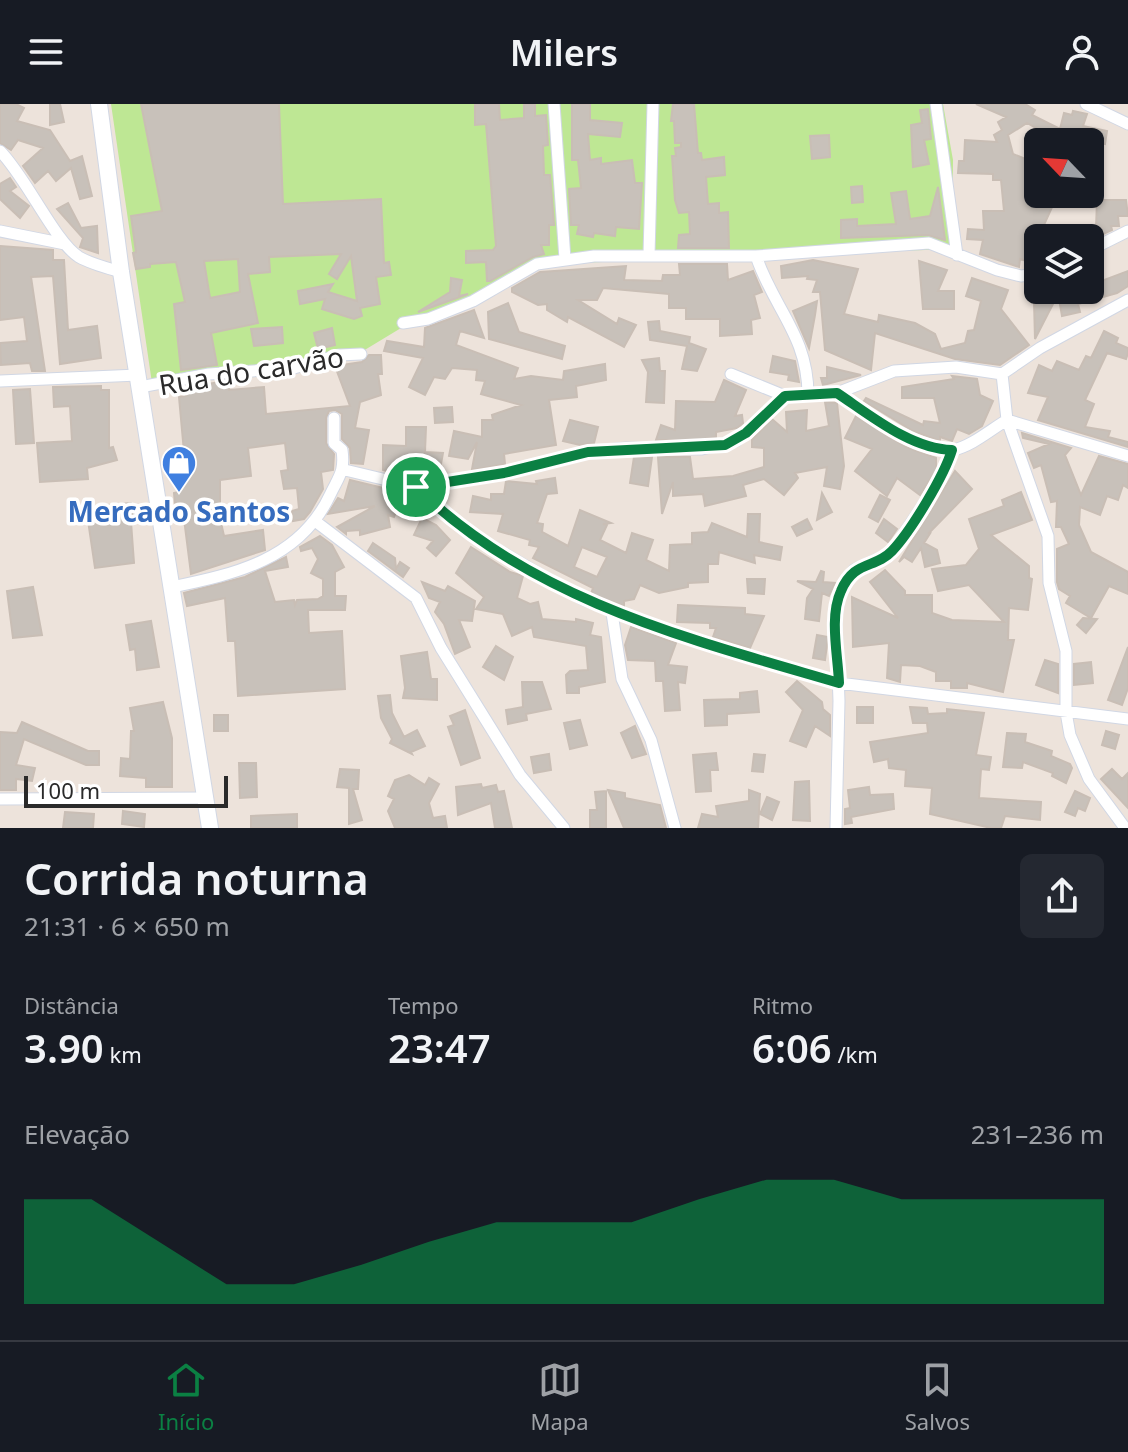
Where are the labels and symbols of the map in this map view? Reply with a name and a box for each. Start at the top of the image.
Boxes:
north arrow [1024,128,1104,208]
street label: Rua do carvão [156,337,346,403]
shop icon: Mercado Santos [160,444,198,494]
pin [382,453,450,521]
place label: Mercado Santos [68,492,290,530]
scale bar [24,772,228,808]

